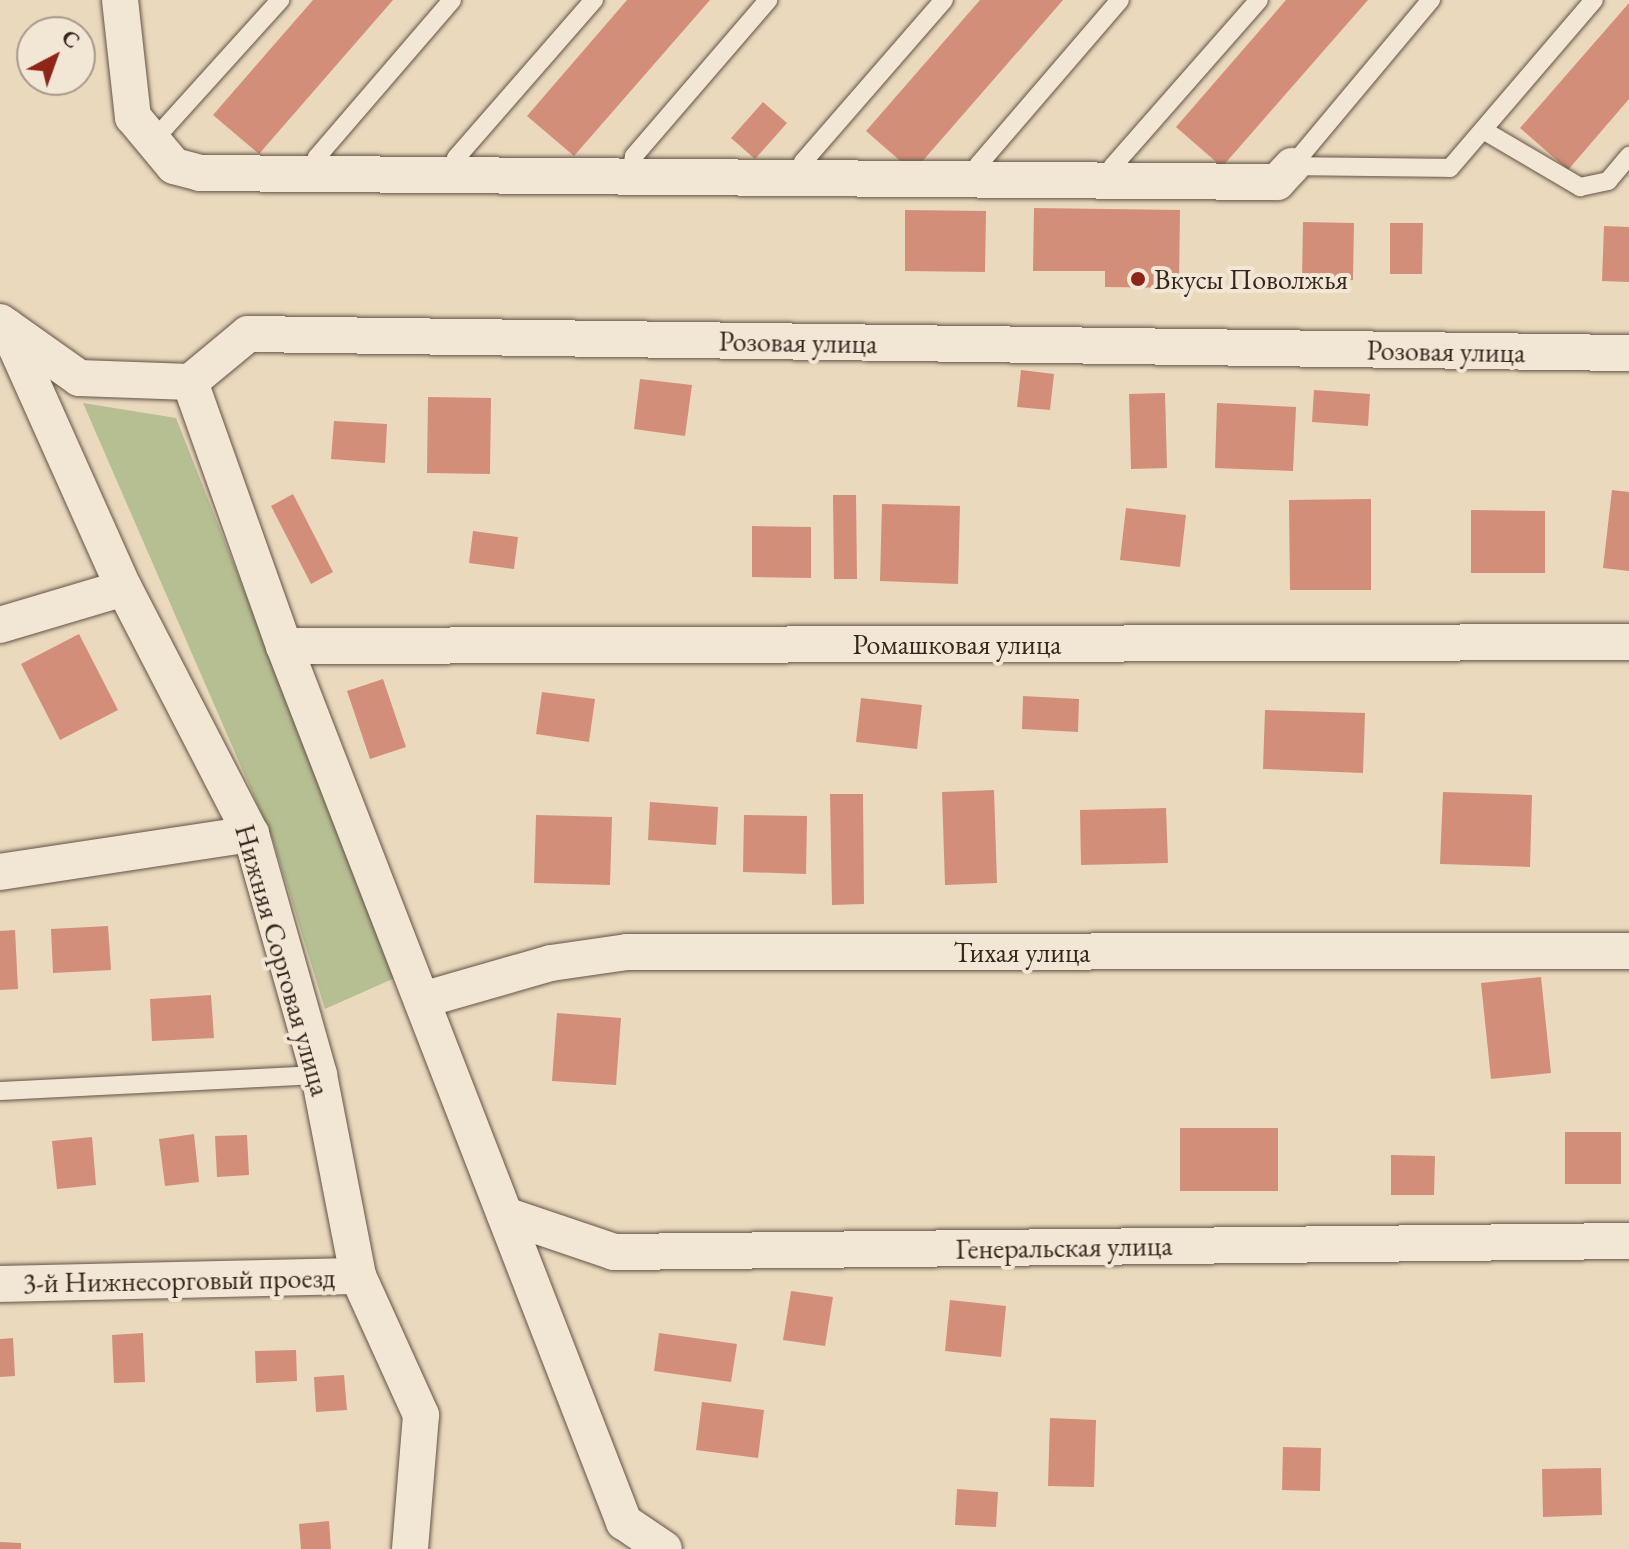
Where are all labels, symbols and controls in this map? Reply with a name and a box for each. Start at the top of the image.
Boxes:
north arrow [16,16,96,96]
text: С [55,23,86,55]
place label: Вкусы Поволжья [1154,262,1348,296]
marker: Вкусы Поволжья [1129,270,1147,288]
street label: Розовая улица [718,324,878,360]
street label: Розовая улица [1366,333,1526,369]
street label: Ромашковая улица [853,627,1061,661]
street label: Нижняя Сорговая улица [228,820,338,1100]
street label: Тихая улица [953,935,1091,969]
street label: Генеральская улица [955,1228,1173,1266]
street label: 3-й Нижнесорговый проезд [22,1260,336,1300]

